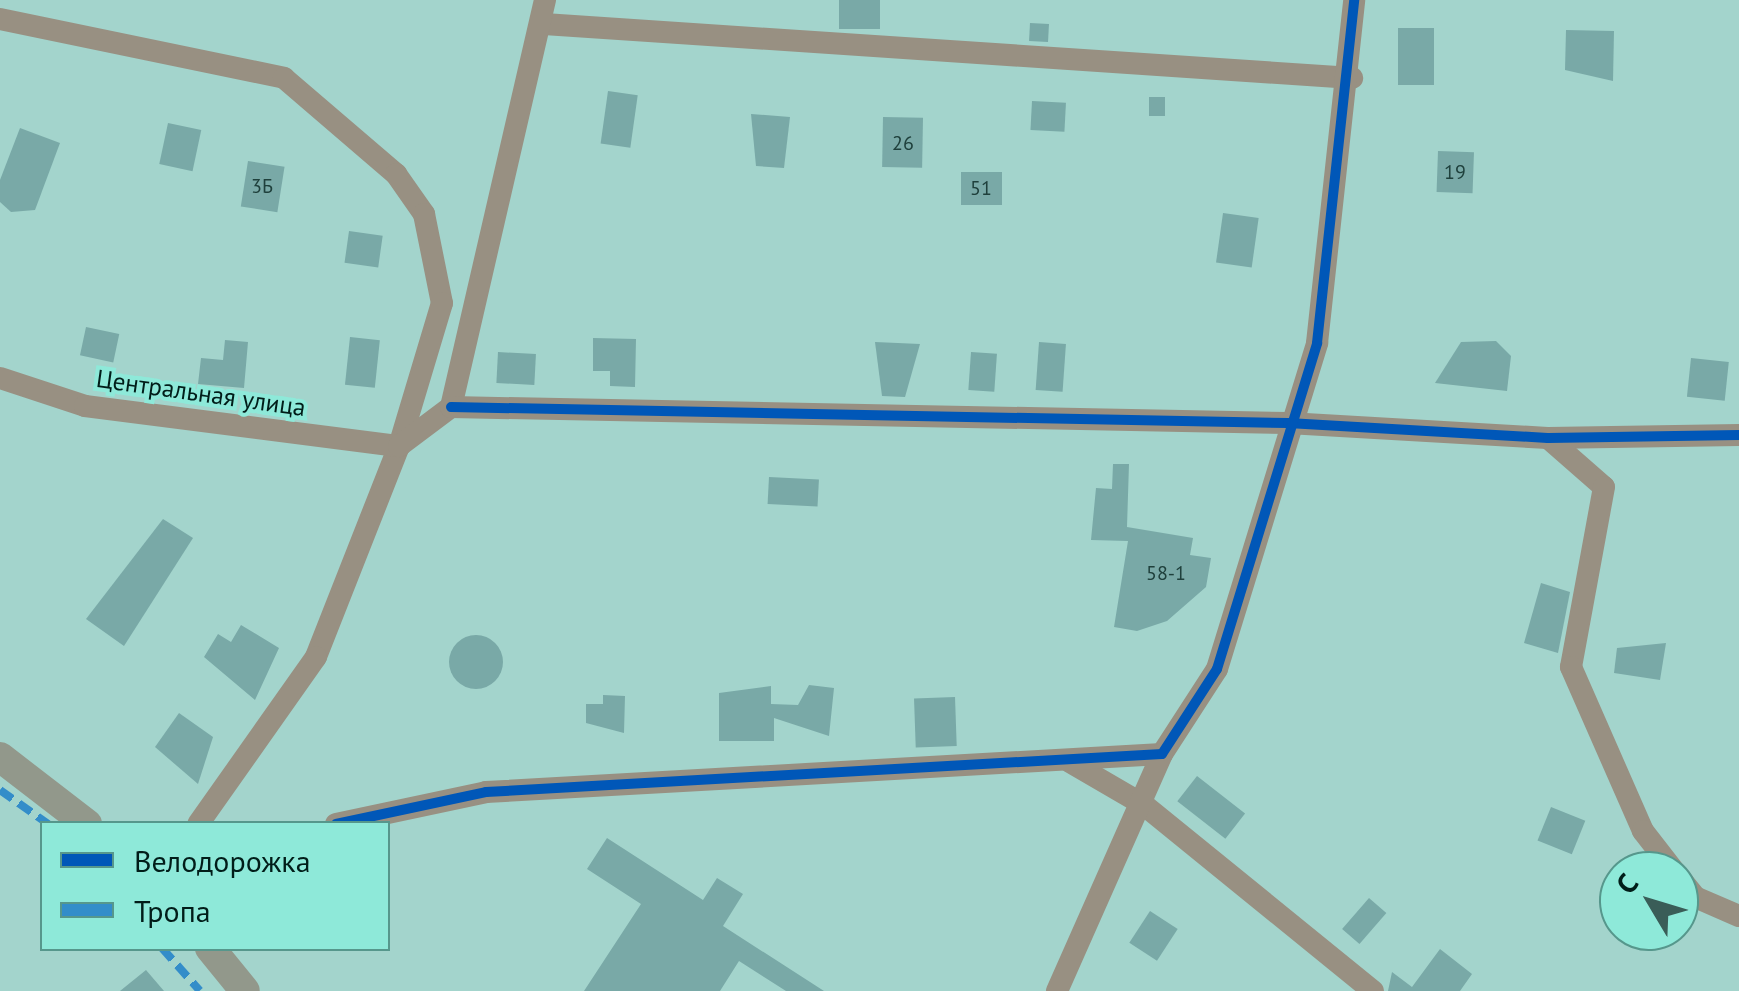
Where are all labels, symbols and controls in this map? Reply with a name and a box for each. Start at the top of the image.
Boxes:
house number: 26 [892,131,914,155]
house number: 19 [1444,160,1466,184]
house number: 3Б [251,174,273,198]
house number: 51 [970,176,992,200]
street label: Центральная улица [94,363,308,423]
house number: 58-1 [1146,561,1186,585]
legend [40,821,390,951]
text: Велодорожка [134,841,311,880]
north arrow [1599,851,1699,951]
text: С [1607,866,1646,901]
text: Тропа [134,891,211,930]

